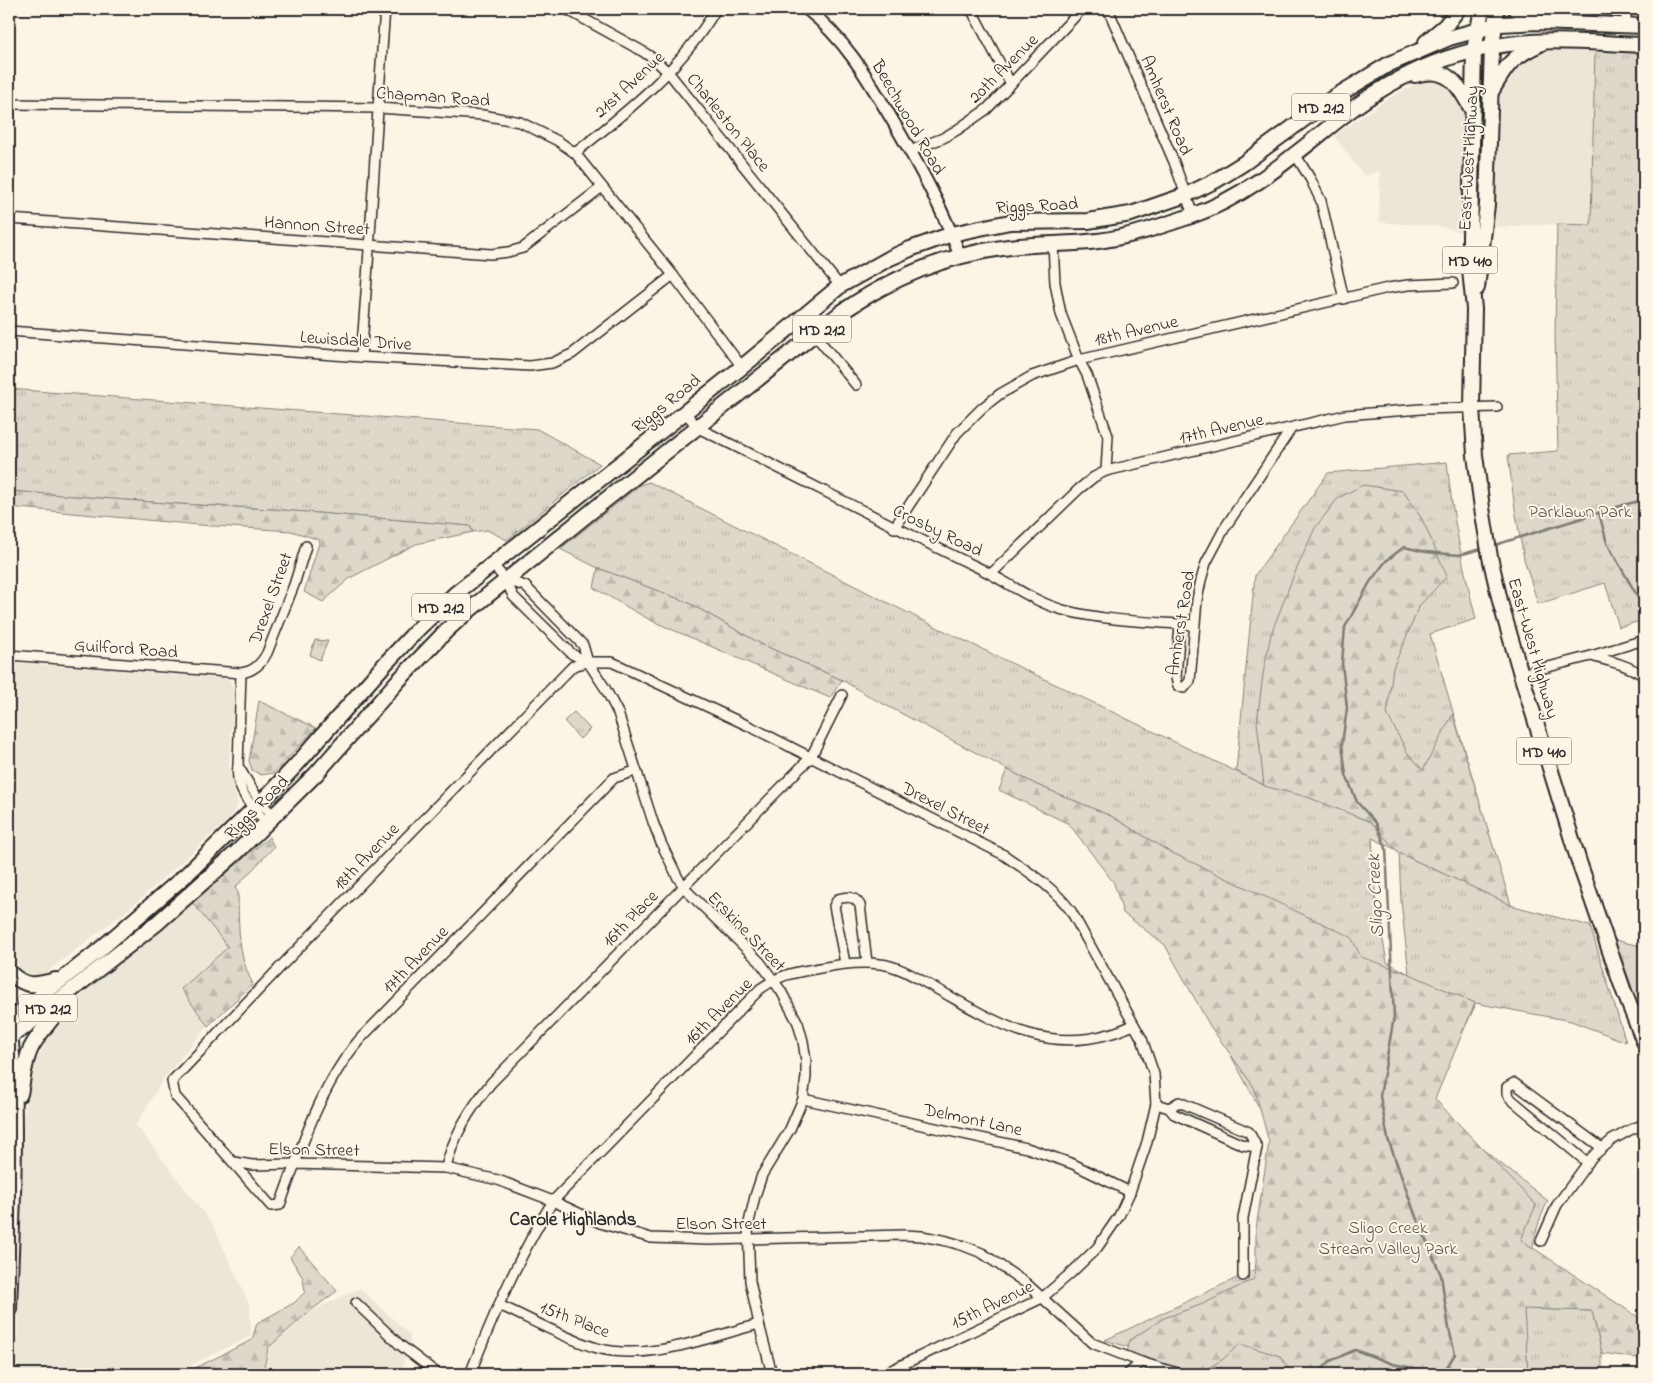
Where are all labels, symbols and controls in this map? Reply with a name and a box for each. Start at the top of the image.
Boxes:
street label: 20th Avenue [964,28,1046,110]
street label: 21st Avenue [589,45,672,125]
street label: Amherst Road [1132,52,1198,160]
street label: Beechwood Road [863,55,951,180]
street label: Charleston Place [679,68,776,179]
street label: Chapman Road [375,81,491,115]
street label: East-West Highway [1453,85,1488,231]
road number: MD 212 [1292,94,1350,120]
street label: Riggs Road [995,192,1079,223]
street label: Hannon Street [263,210,371,244]
road number: MD 410 [1442,246,1498,274]
street label: 18th Avenue [1092,309,1182,354]
road number: MD 212 [793,316,851,342]
street label: Lewisdale Drive [299,325,414,359]
street label: Riggs Road [627,369,708,441]
street label: 17th Avenue [1177,407,1267,452]
street label: Crosby Road [888,499,986,565]
park label: Parklawn Park [1529,500,1632,526]
street label: Drexel Street [243,549,300,649]
street label: Amherst Road [1161,569,1203,678]
street label: East-West Highway [1499,575,1565,722]
road number: MD 212 [412,594,470,620]
street label: Guilford Road [73,633,179,667]
road number: MD 410 [1516,738,1572,764]
street label: Riggs Road [219,770,296,847]
street label: Drexel Street [896,776,994,843]
street label: 18th Avenue [328,817,407,897]
water label: Sligo Creek [1361,853,1393,938]
street label: 16th Place [597,884,666,954]
street label: Erskine Street [700,886,791,979]
street label: 17th Avenue [377,920,456,1000]
street label: 16th Avenue [680,972,760,1052]
road number: MD 212 [19,994,77,1021]
street label: Delmont Lane [920,1098,1025,1144]
street label: Elson Street [268,1137,360,1165]
district label: Carole Highlands [510,1207,637,1236]
street label: Elson Street [675,1212,767,1238]
park label: Sligo Creek Stream Valley Park [1319,1216,1457,1263]
street label: 15th Avenue [947,1274,1039,1337]
street label: 15th Place [535,1296,614,1346]

